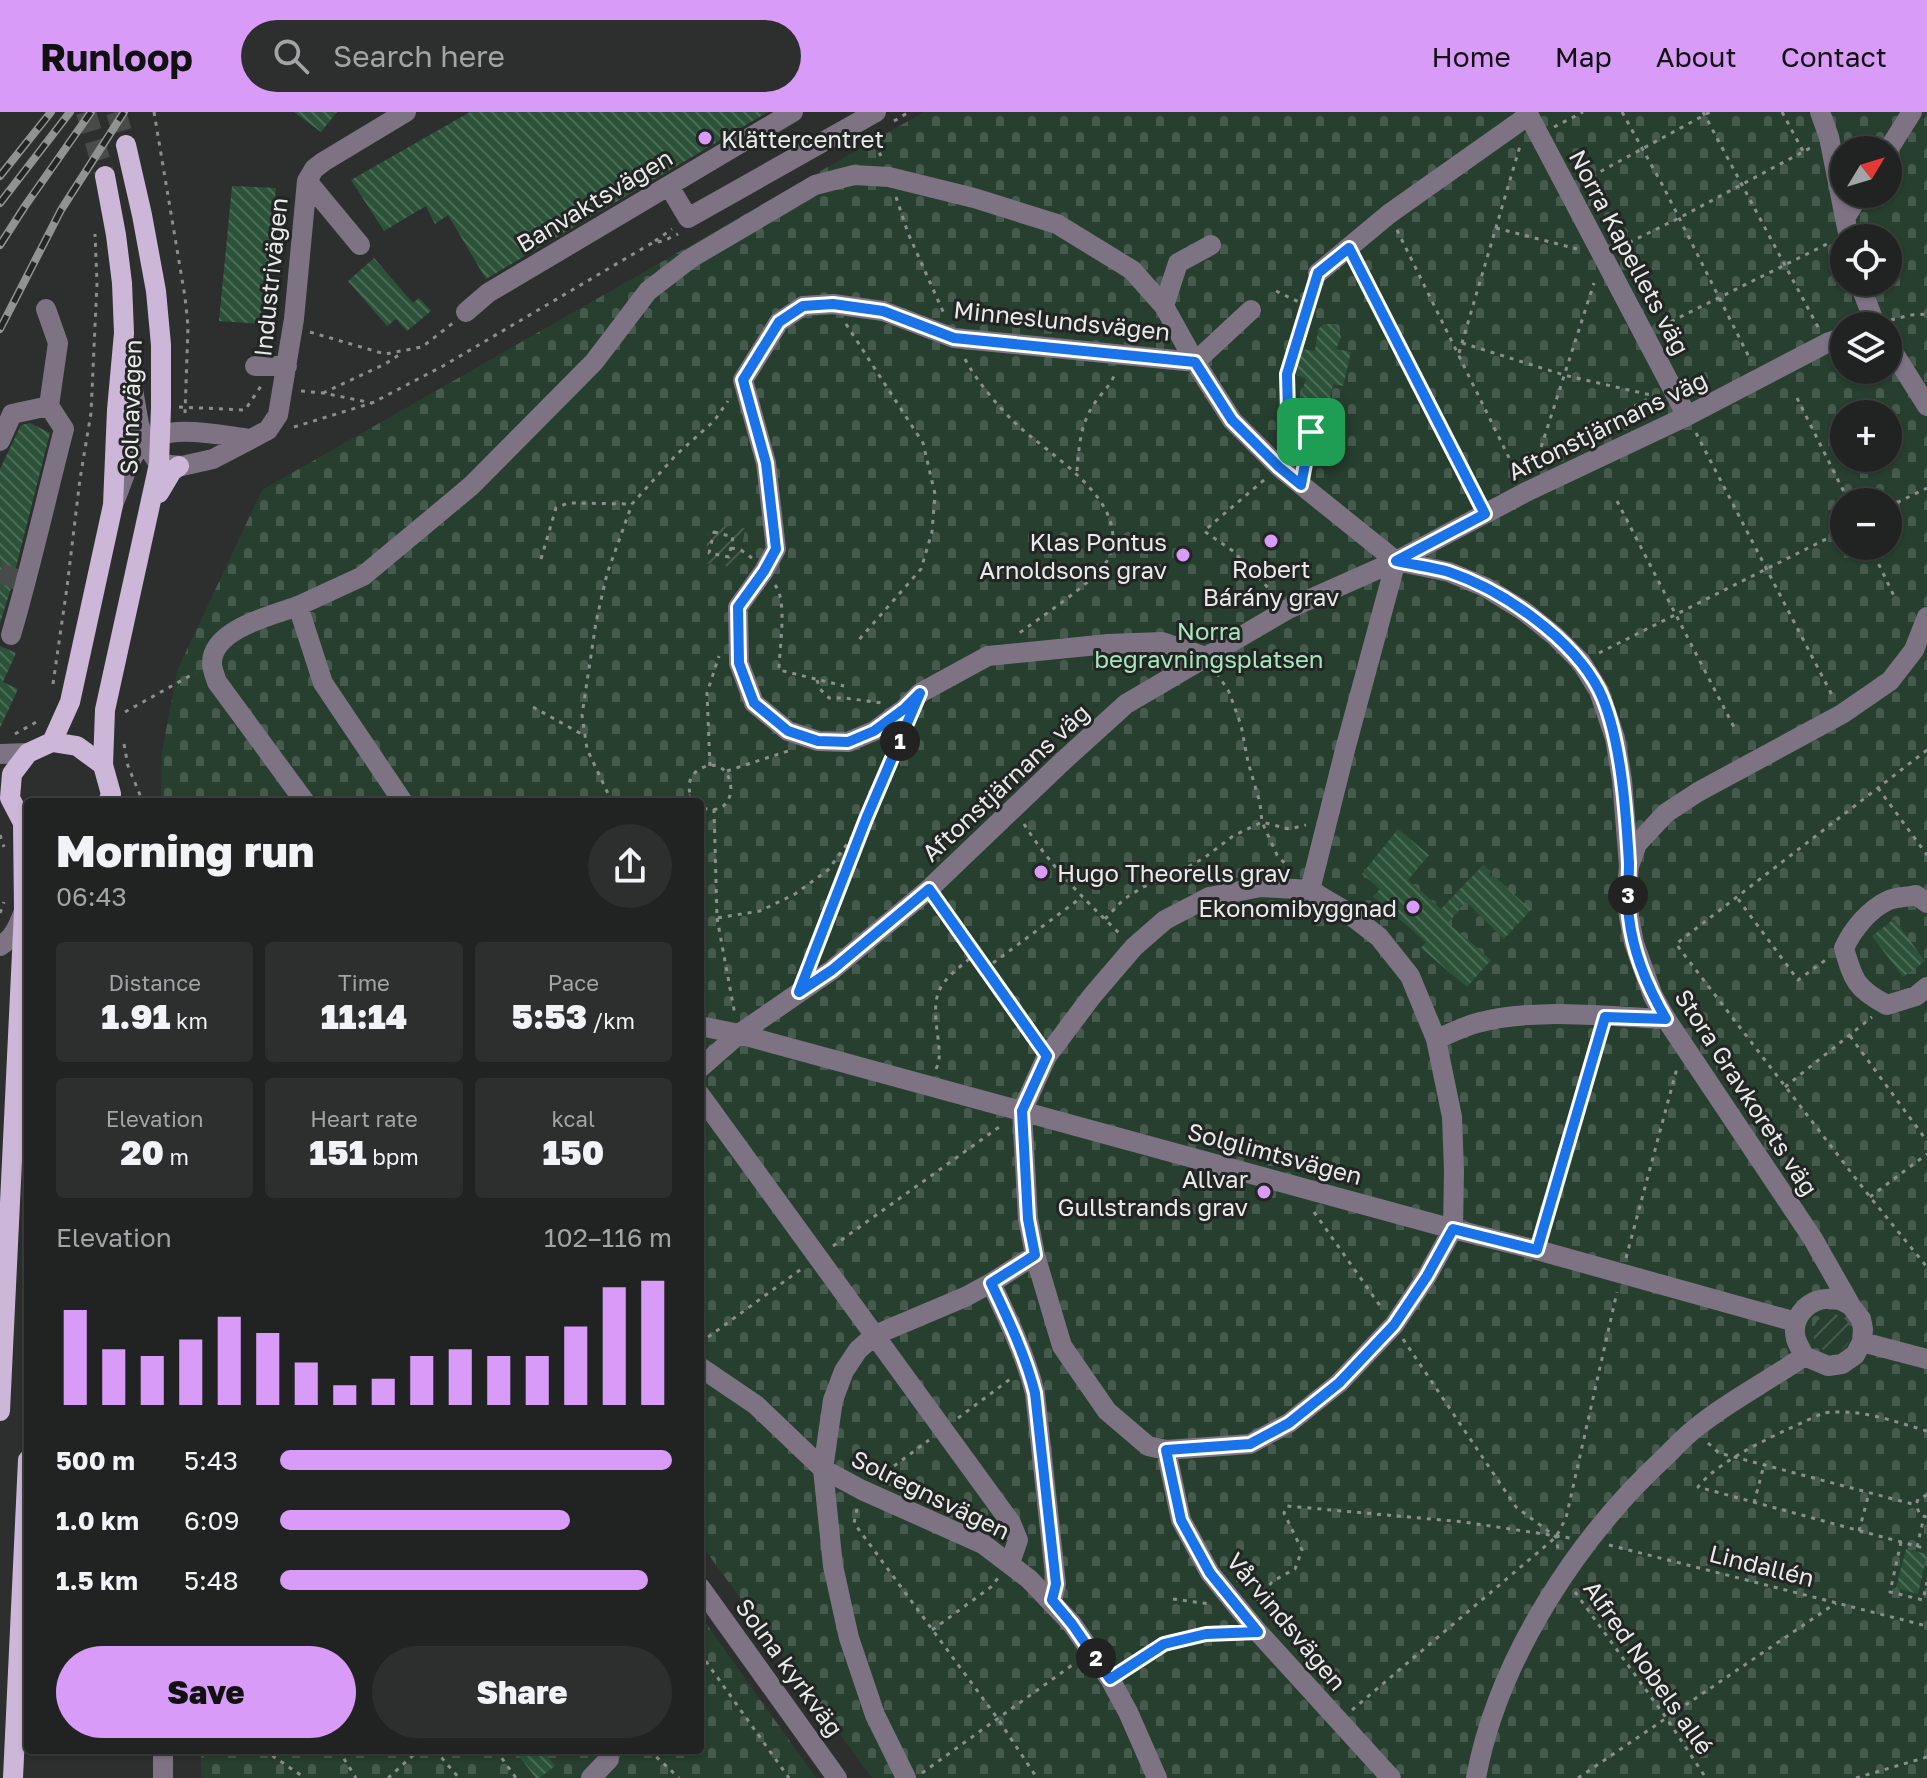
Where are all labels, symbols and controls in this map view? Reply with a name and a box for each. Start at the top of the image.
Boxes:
search box [241,20,801,92]
text: Runloop [40,34,193,79]
icon: search [269,34,313,78]
text: Search here [333,38,505,74]
text: Home [1432,40,1511,73]
text: Map [1555,40,1612,73]
text: About [1656,40,1737,73]
text: Contact [1781,40,1887,73]
place label: Klättercentret [721,124,884,153]
marker: Klättercentret [696,129,714,147]
north arrow [1830,136,1902,208]
map controls [1830,136,1902,560]
street label: Banvaktsvägen [511,142,677,258]
street label: Norra Kapellets väg [1564,145,1696,359]
street label: Industrivägen [247,196,293,358]
button: locate [1830,224,1902,296]
street label: Minneslundsvägen [952,294,1172,346]
button: layers [1830,312,1902,384]
street label: Solnavägen [113,339,147,475]
street label: Aftonstjärnans väg [1503,364,1711,486]
pin [1277,398,1345,466]
button: + [1830,400,1902,472]
icon: arrive [1289,410,1333,454]
button: − [1830,488,1902,560]
place label: Klas Pontus Arnoldsons grav [979,527,1167,584]
marker: Robert Bárány grav [1262,532,1280,550]
marker: Klas Pontus Arnoldsons grav [1174,546,1192,564]
place label: Robert Bárány grav [1203,554,1339,611]
park label: Norra begravningsplatsen [1094,616,1324,673]
street label: Aftonstjärnans väg [915,697,1095,867]
pin: 1 [880,721,920,761]
text: 1 [894,727,906,754]
text: Morning run [56,824,314,877]
button: share [588,824,672,908]
place label: Hugo Theorells grav [1057,858,1290,887]
marker: Hugo Theorells grav [1032,863,1050,881]
pin: 3 [1608,875,1648,915]
text: 06:43 [56,881,127,912]
text: 3 [1621,881,1635,908]
place label: Ekonomibyggnad [1198,893,1397,922]
marker: Ekonomibyggnad [1404,898,1422,916]
text: Distance [108,969,201,996]
text: Time [338,969,390,996]
text: Pace [548,969,599,996]
street label: Stora Gravkorets väg [1669,983,1825,1201]
text: 1.91 [101,996,171,1036]
text: 11:14 [321,996,407,1036]
text: 5:53 [512,996,587,1036]
text: km [171,1007,208,1034]
text: /km [587,1007,635,1034]
text: Elevation [106,1105,204,1132]
text: Heart rate [310,1105,418,1132]
text: kcal [552,1105,595,1132]
street label: Solglimtsvägen [1185,1116,1365,1190]
text: 20 [120,1132,164,1172]
text: 151 [309,1132,367,1172]
text: 150 [542,1132,604,1172]
text: m [164,1143,189,1170]
text: bpm [367,1143,419,1170]
place label: Allvar Gullstrands grav [1058,1164,1248,1221]
marker: Allvar Gullstrands grav [1255,1183,1273,1201]
text: Elevation [56,1222,172,1253]
text: 102–116 m [544,1222,672,1253]
street label: Solregnsvägen [847,1443,1015,1545]
text: 500 m [56,1445,135,1476]
text: 5:43 [184,1445,238,1476]
text: 1.0 km [56,1505,139,1536]
text: 6:09 [184,1505,239,1536]
street label: Lindallén [1707,1538,1817,1592]
street label: Vårvindsvägen [1221,1546,1353,1696]
text: 1.5 km [56,1565,138,1596]
text: 5:48 [184,1565,239,1596]
street label: Alfred Nobels allé [1578,1574,1720,1760]
street label: Solna kyrkväg [730,1592,850,1742]
pin: 2 [1076,1638,1116,1678]
text: 2 [1089,1644,1103,1671]
button: Save [56,1646,356,1738]
button: Share [372,1646,672,1738]

